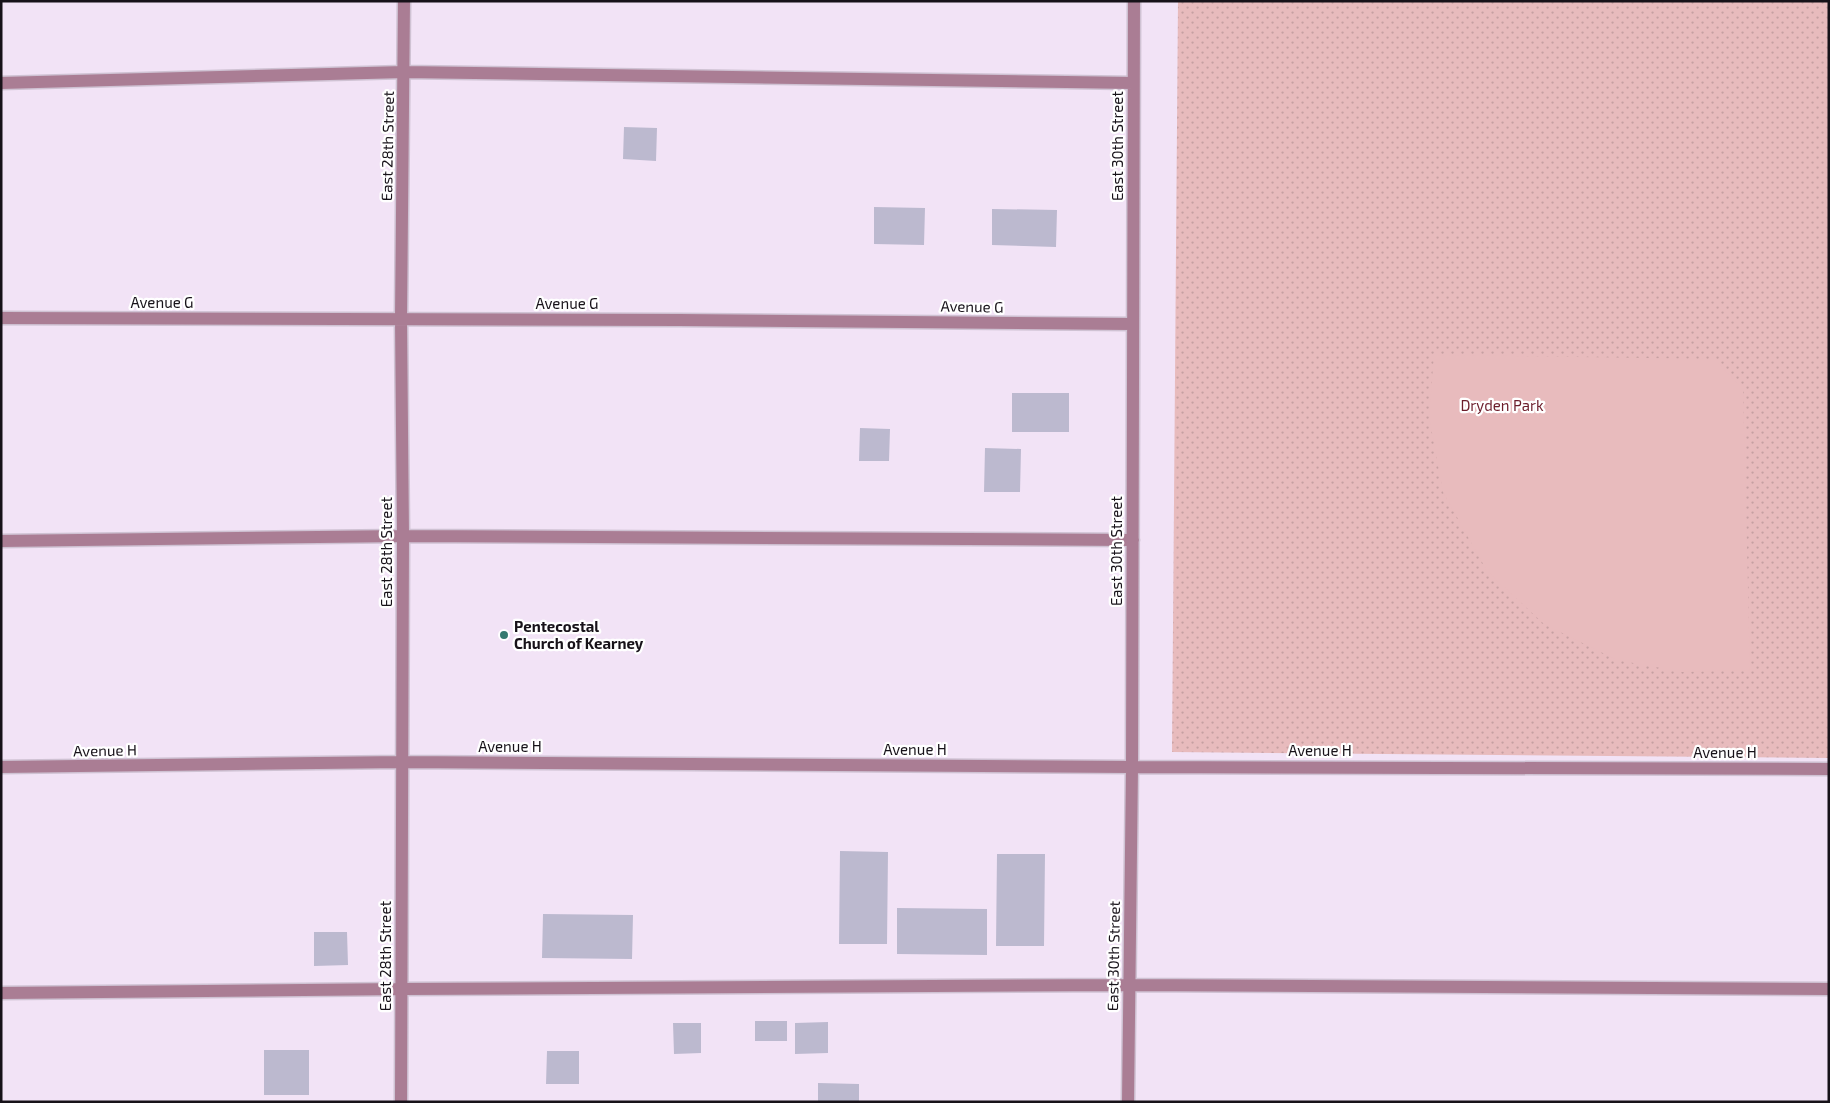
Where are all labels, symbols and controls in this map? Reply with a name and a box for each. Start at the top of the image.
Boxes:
street label: East 28th Street [377,90,397,201]
street label: East 30th Street [1108,91,1126,201]
street label: Avenue G [130,293,194,311]
street label: Avenue G [535,294,599,312]
street label: Avenue G [940,296,1004,316]
park label: Dryden Park [1460,396,1544,414]
street label: East 30th Street [1107,496,1125,606]
street label: East 28th Street [377,497,395,607]
place label: Pentecostal Church of Kearney [514,617,644,653]
marker: Pentecostal Church of Kearney [498,629,510,641]
street label: Avenue H [478,737,542,755]
street label: Avenue H [73,740,137,760]
street label: Avenue H [883,740,947,758]
street label: Avenue H [1288,741,1352,759]
street label: Avenue H [1693,743,1757,761]
street label: East 30th Street [1103,900,1123,1011]
street label: East 28th Street [376,901,394,1011]

